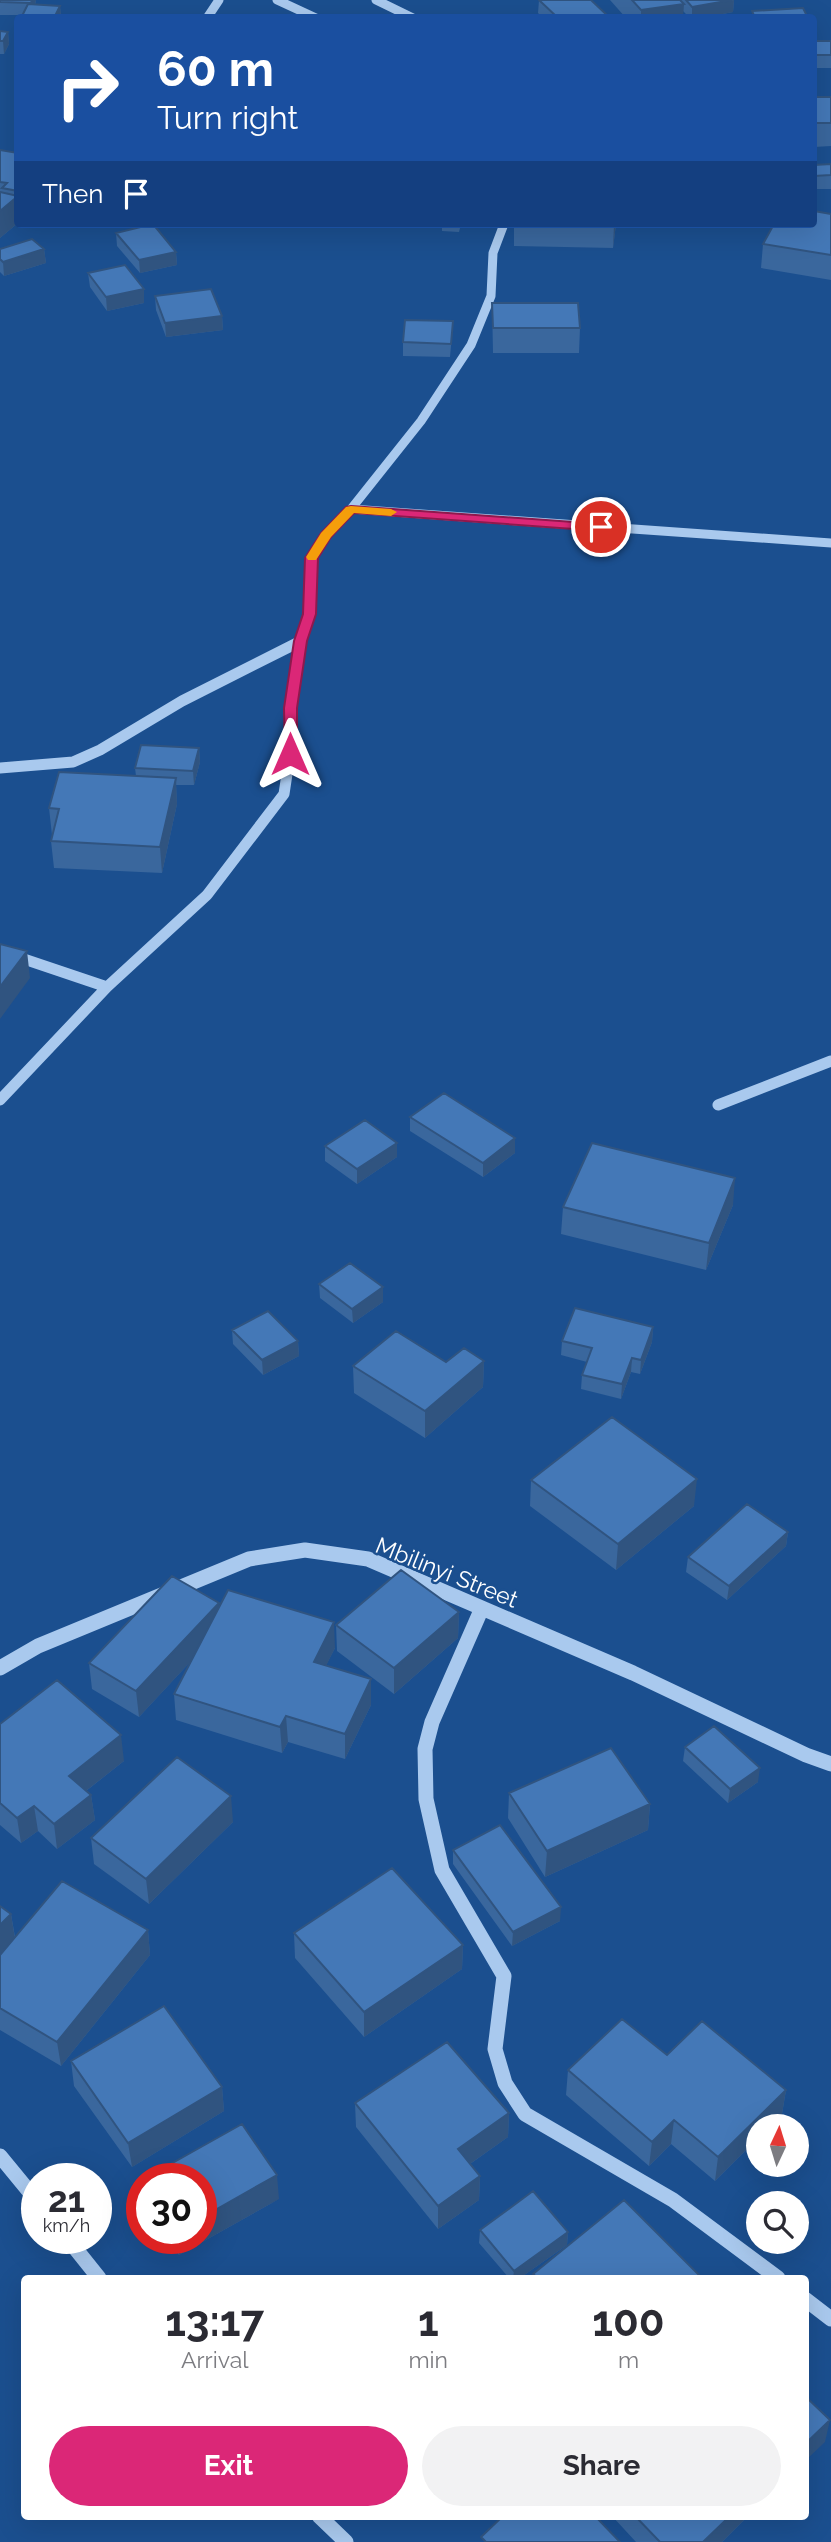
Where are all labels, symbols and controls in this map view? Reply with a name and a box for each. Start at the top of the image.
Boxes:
text: 60 m [157,40,274,97]
icon: right [42,42,133,133]
text: Turn right [157,99,298,136]
icon: arrive [117,175,155,213]
text: Then [42,179,103,209]
pin [571,497,631,557]
icon: arrive [582,508,620,546]
position arrow [253,717,327,791]
street label: Mbilinyi Street [372,1531,522,1613]
north arrow [746,2114,808,2177]
map controls [746,2114,809,2254]
speed limit sign: 30 [126,2163,217,2254]
text: 21 [48,2179,85,2220]
button: search [746,2191,809,2254]
text: km/h [43,2215,90,2236]
text: 13:17 [165,2297,264,2346]
text: 1 [418,2297,439,2346]
text: 100 [592,2297,665,2346]
text: Arrival [181,2346,248,2373]
text: min [408,2346,448,2373]
text: m [618,2346,639,2373]
button: Exit [49,2426,408,2506]
button: Share [422,2426,781,2506]

